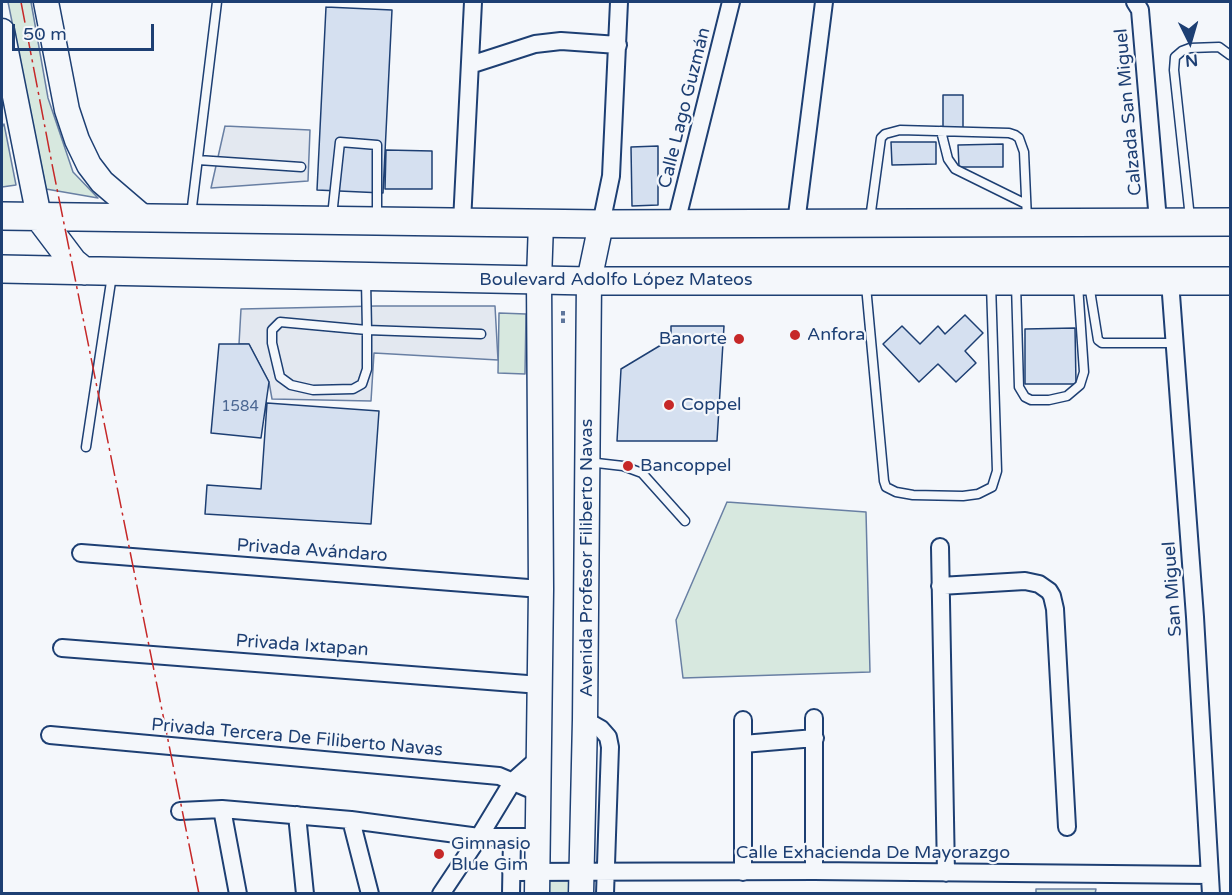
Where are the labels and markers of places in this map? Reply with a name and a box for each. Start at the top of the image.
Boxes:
place label: Anfora [807,324,865,346]
place label: Banorte [659,328,727,350]
marker: Anfora [788,328,802,342]
marker: Banorte [732,332,746,346]
place label: Coppel [681,394,742,416]
marker: Coppel [662,398,676,412]
place label: Bancoppel [640,455,731,477]
marker: Bancoppel [621,459,635,473]
place label: Gimnasio Blue Gim [451,833,531,876]
marker: Gimnasio Blue Gim [432,847,446,861]

